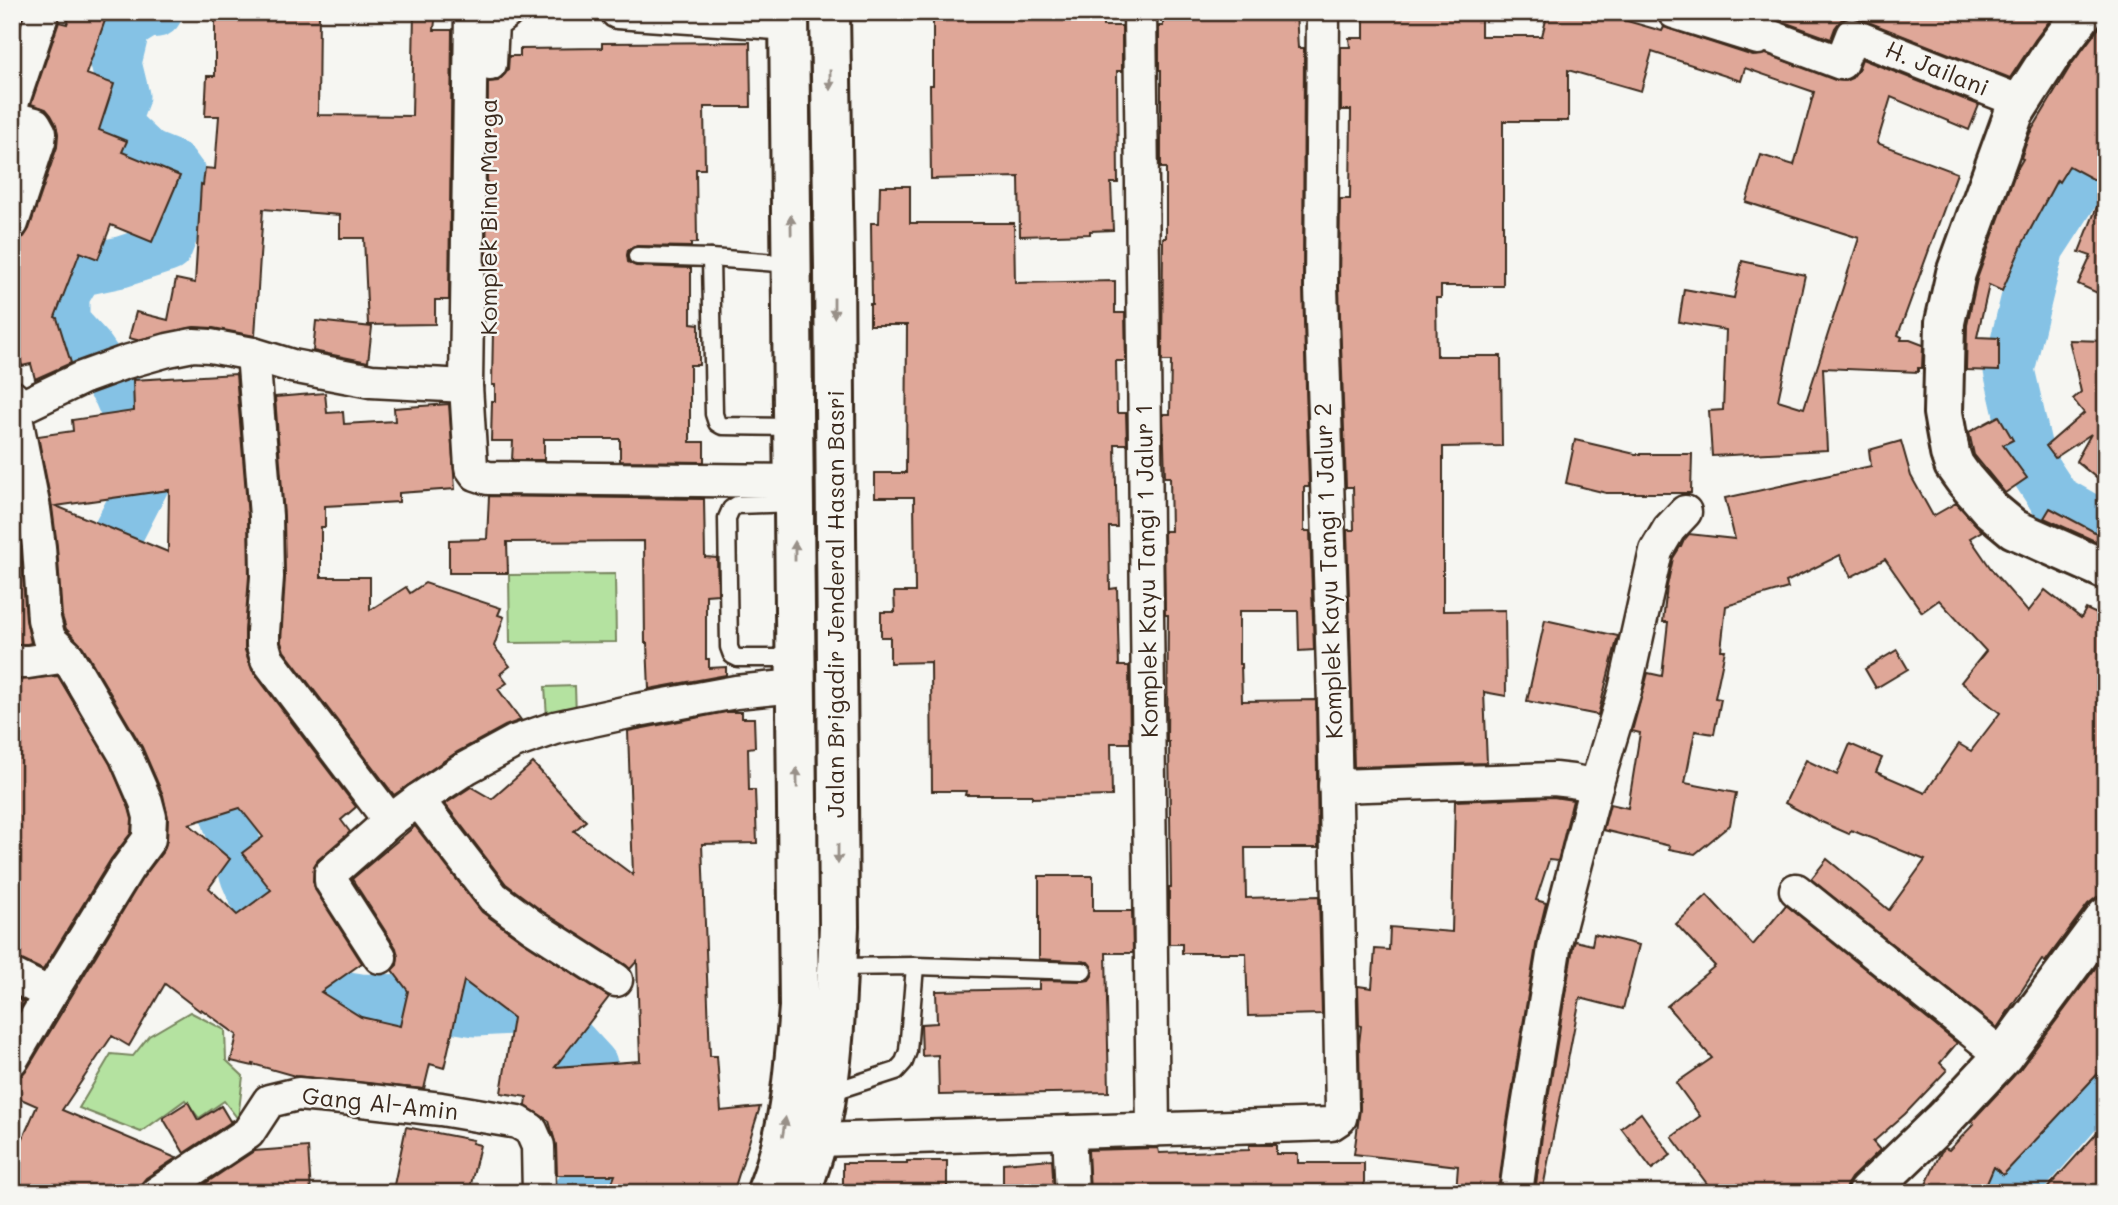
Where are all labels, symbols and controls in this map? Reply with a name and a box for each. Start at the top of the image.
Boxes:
street label: H. Jailani [1881,33,1994,102]
one-way arrow [824,70,836,92]
street label: Komplek Bina Marga [472,98,503,336]
one-way arrow [785,214,796,236]
one-way arrow [828,297,840,319]
street label: Jalan Brigadir Jenderal Hasan Basri [819,390,850,818]
street label: Komplek Kayu Tangi 1 Jalur 2 [1306,402,1349,740]
street label: Komplek Kayu Tangi 1 Jalur 1 [1127,404,1164,738]
one-way arrow [789,539,801,561]
one-way arrow [792,767,803,789]
one-way arrow [832,843,844,865]
street label: Gang Al-Amin [301,1079,460,1126]
one-way arrow [779,1116,790,1138]

